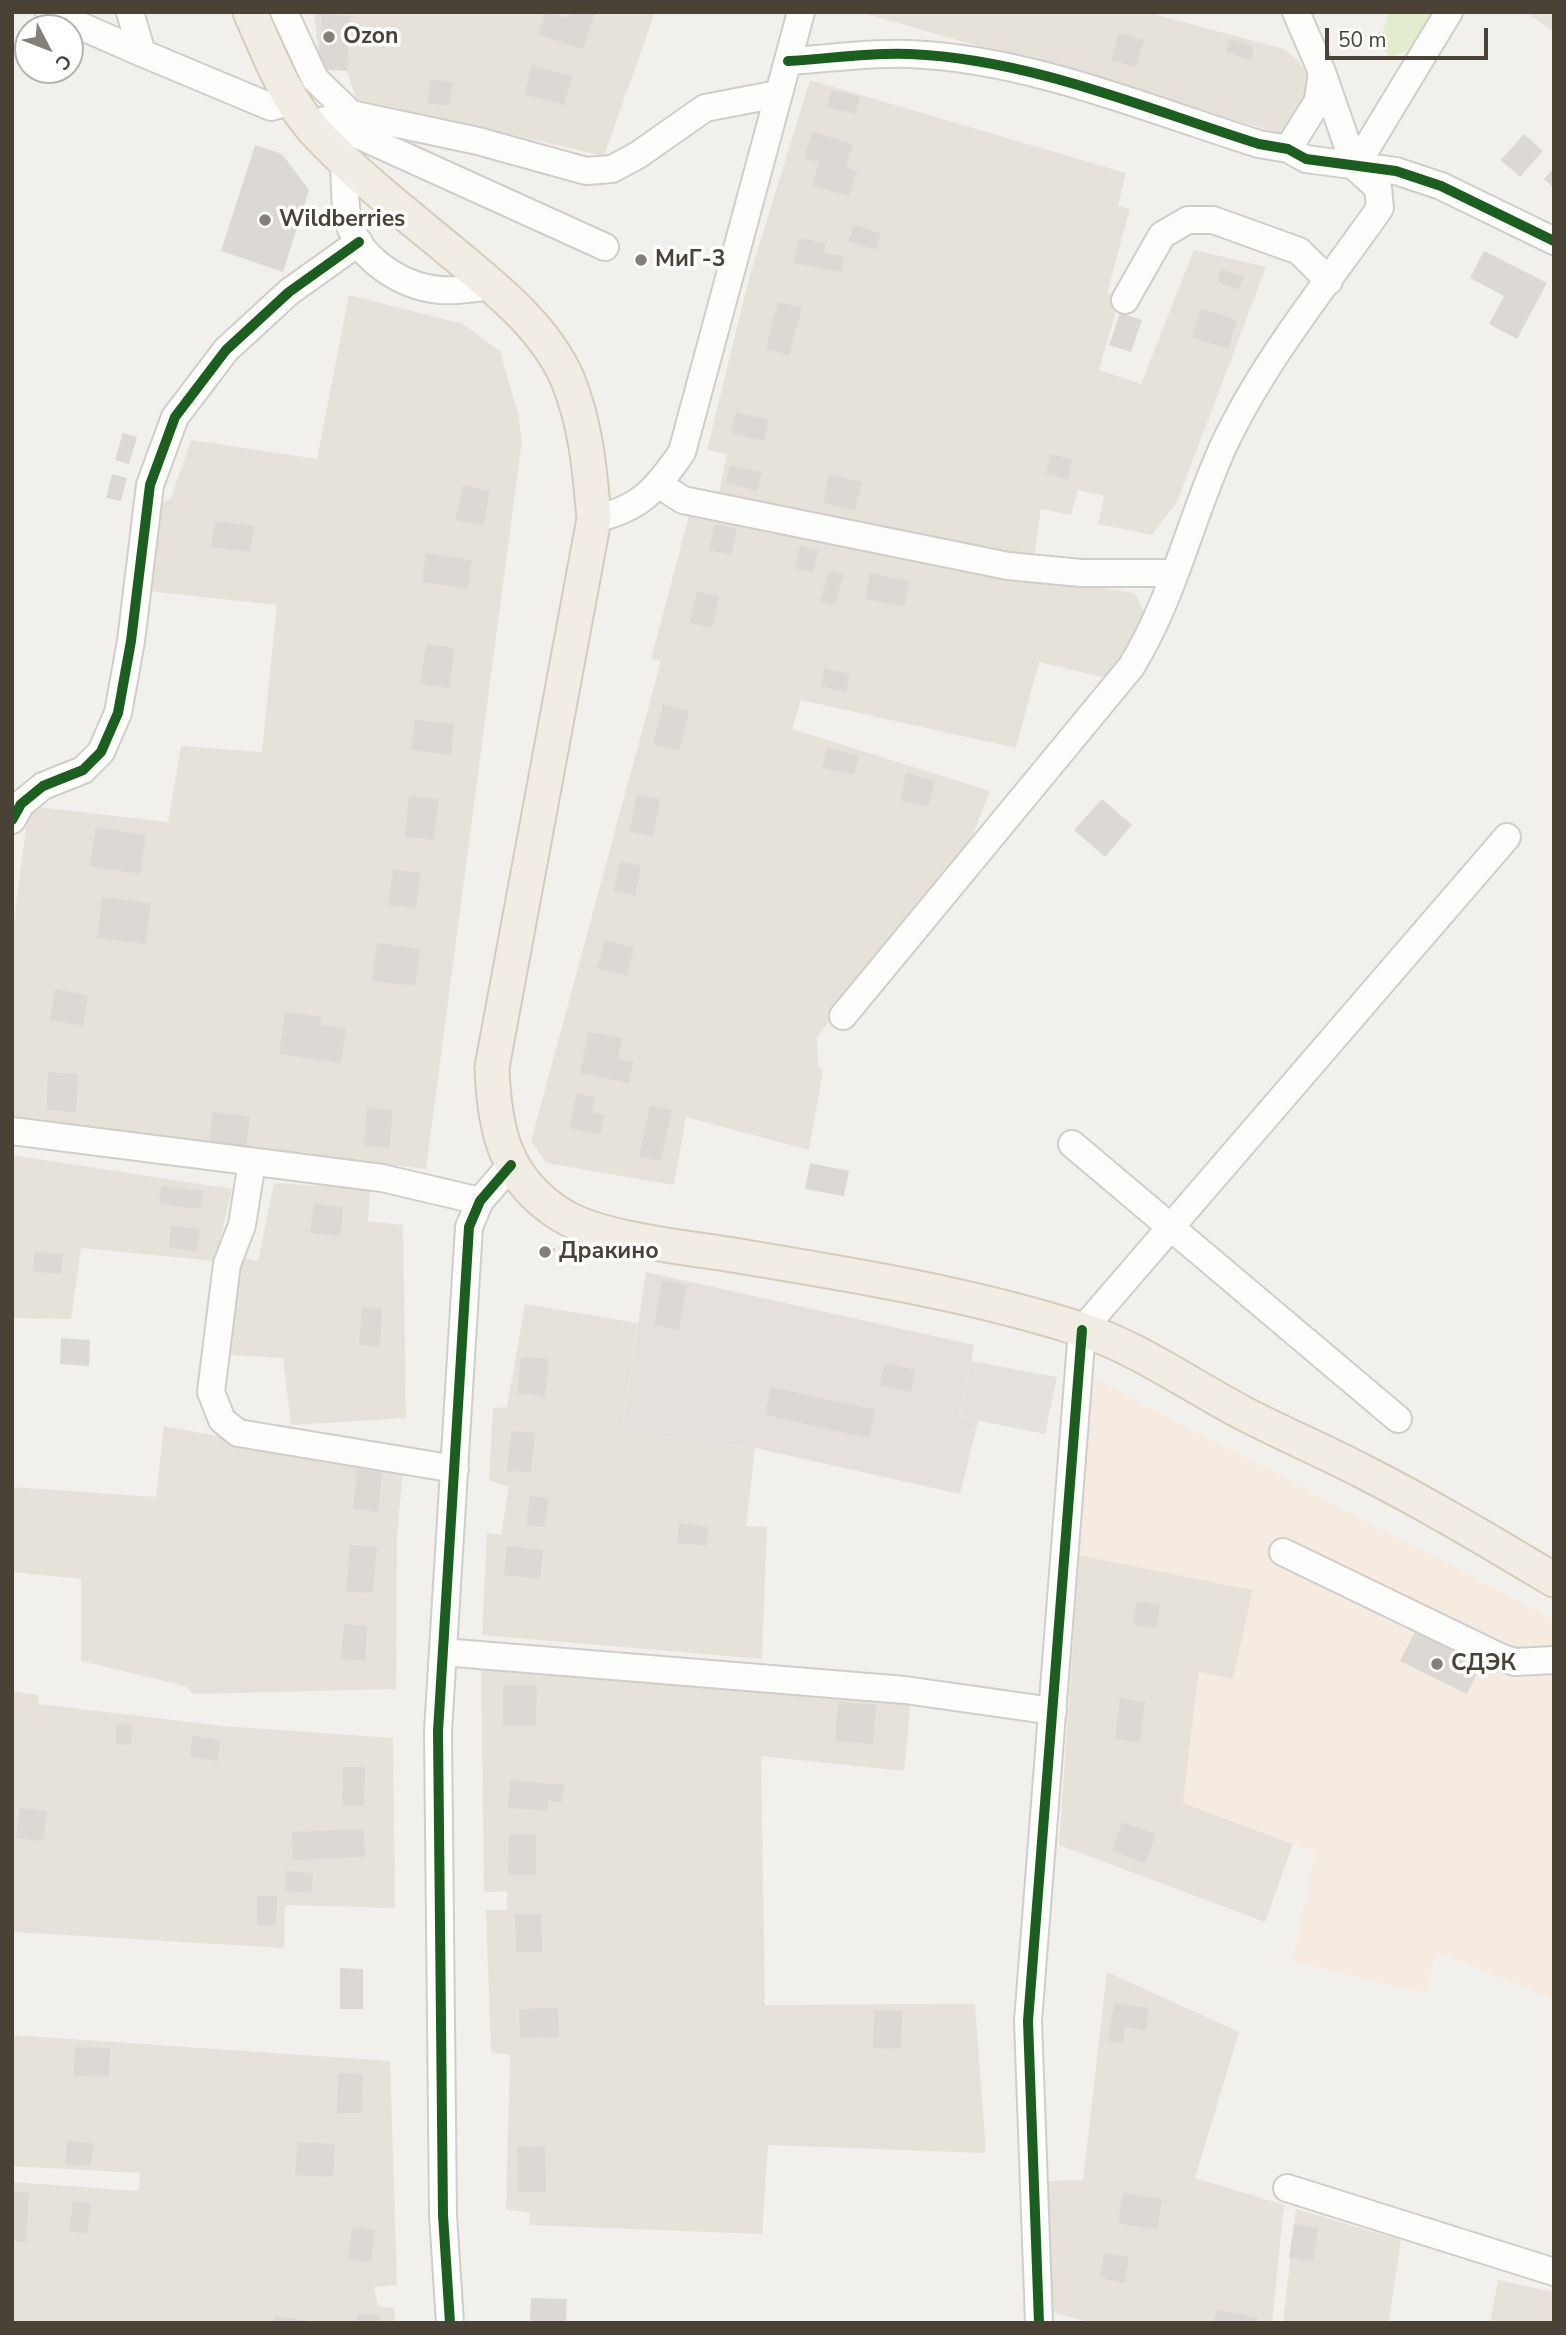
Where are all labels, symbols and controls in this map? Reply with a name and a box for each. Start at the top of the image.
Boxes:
north arrow [14,14,84,84]
scale bar [1328,14,1491,58]
place label: Ozon [343,23,398,51]
text: 50 m [1338,26,1387,54]
marker: Ozon [321,29,337,45]
text: С [49,48,77,75]
place label: Wildberries [279,206,405,234]
marker: Wildberries [257,212,273,228]
place label: МиГ-3 [655,246,725,274]
marker: МиГ-3 [633,252,649,268]
place label: Дракино [559,1238,659,1266]
marker: Дракино [537,1244,553,1260]
place label: СДЭК [1451,1650,1516,1678]
marker: СДЭК [1429,1656,1445,1672]

